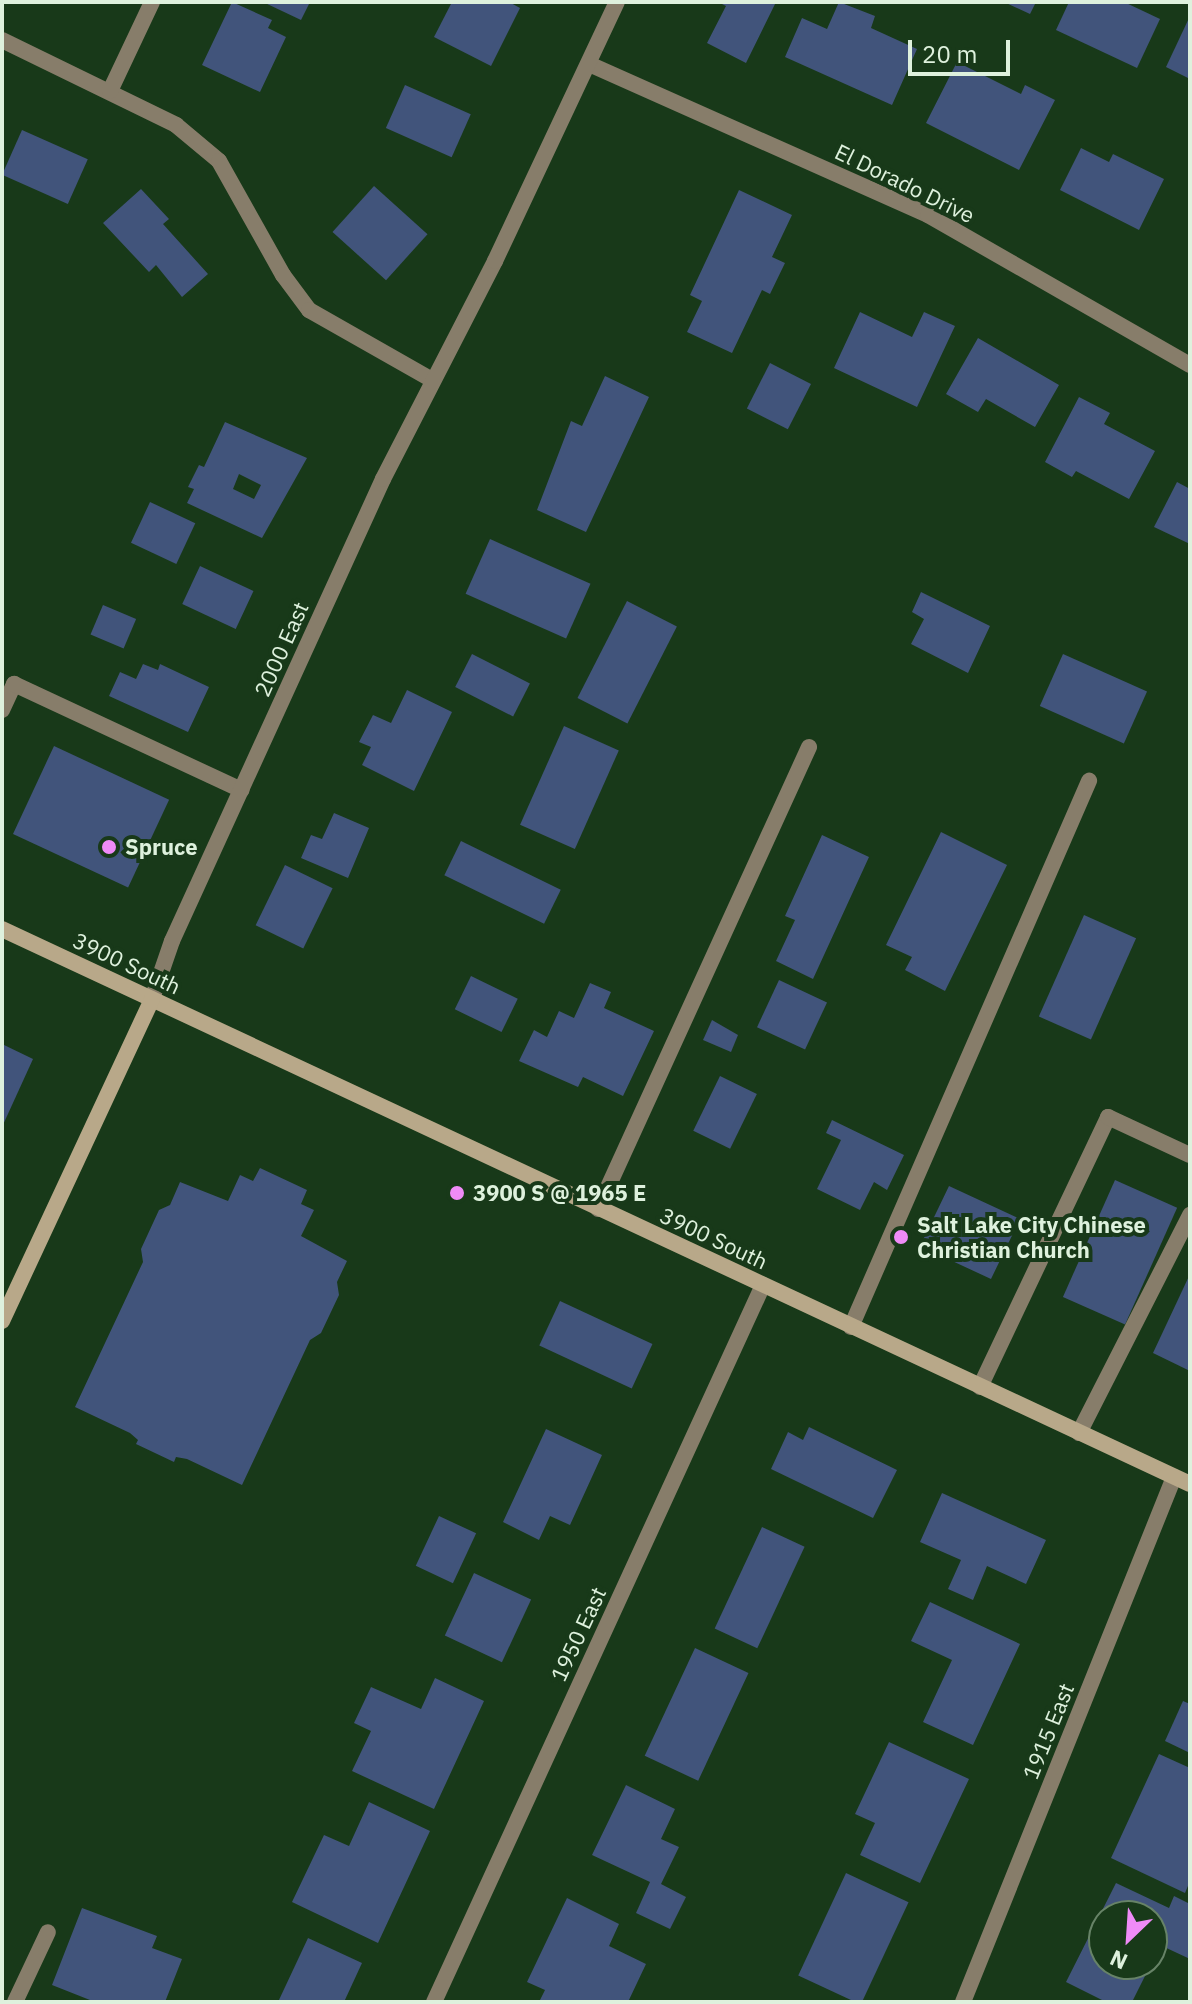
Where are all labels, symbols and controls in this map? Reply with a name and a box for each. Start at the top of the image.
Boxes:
scale bar [912,24,1014,74]
text: 20 m [922,38,977,70]
street label: El Dorado Drive [831,138,979,228]
street label: 2000 East [248,598,314,700]
place label: Spruce [125,834,198,860]
marker: Spruce [100,838,118,856]
street label: 3900 South [69,927,185,999]
place label: 3900 S @ 1965 E [473,1180,646,1206]
marker: 3900 S @ 1965 E [448,1184,466,1202]
street label: 3900 South [656,1202,772,1274]
place label: Salt Lake City Chinese Christian Church [917,1211,1146,1262]
marker: Salt Lake City Chinese Christian Church [892,1228,910,1246]
street label: 1950 East [545,1583,611,1685]
street label: 1915 East [1017,1679,1079,1783]
north arrow [1088,1900,1168,1980]
text: N [1105,1944,1132,1977]

